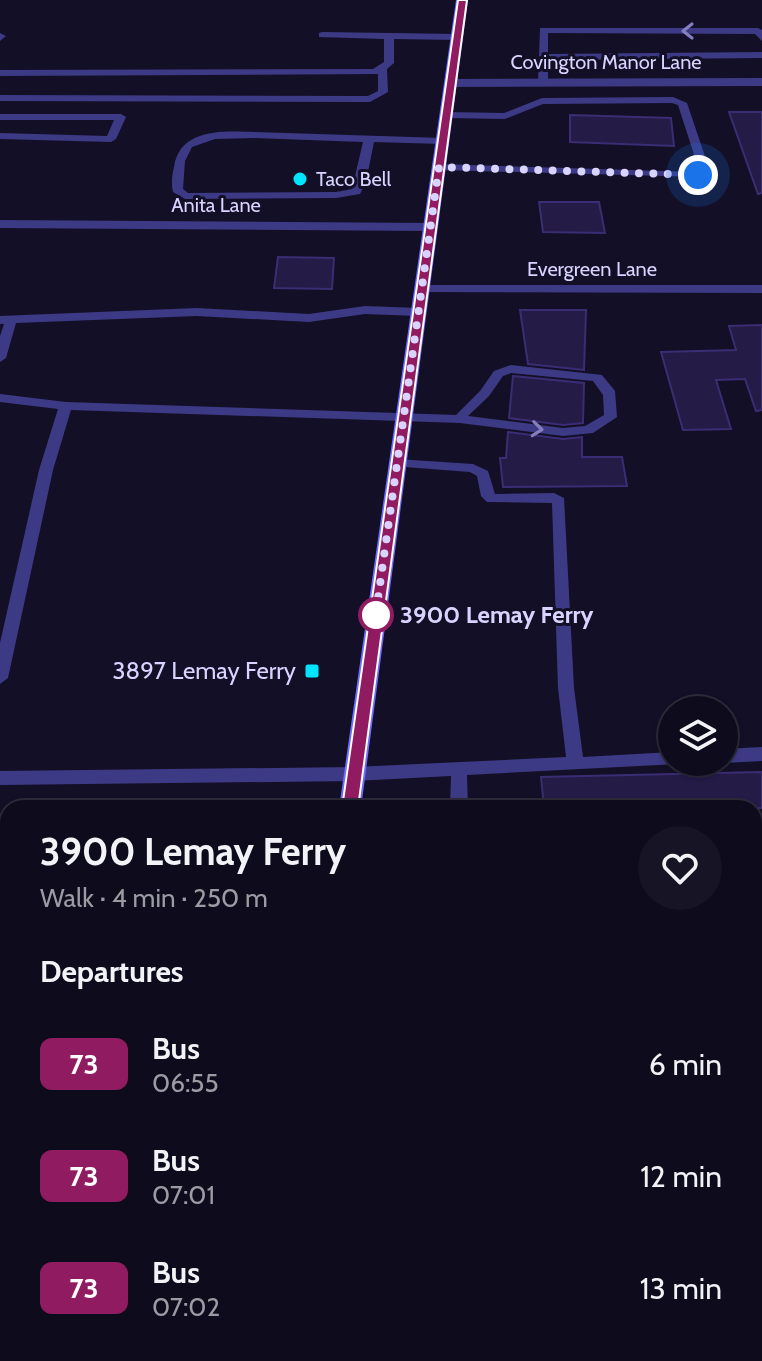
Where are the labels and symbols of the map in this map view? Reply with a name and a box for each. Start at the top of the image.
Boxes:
one-way arrow [681,22,694,40]
street label: Covington Manor Lane [510,50,702,74]
your location [678,155,718,195]
place label: Taco Bell [316,167,391,191]
marker: Taco Bell [291,170,309,188]
street label: Anita Lane [171,193,261,217]
street label: Evergreen Lane [527,257,657,281]
one-way arrow [531,421,544,438]
marker: 3900 Lemay Ferry [359,598,393,632]
place label: 3900 Lemay Ferry [400,600,593,629]
place label: 3897 Lemay Ferry [113,656,296,685]
marker: 3897 Lemay Ferry [303,662,321,680]

